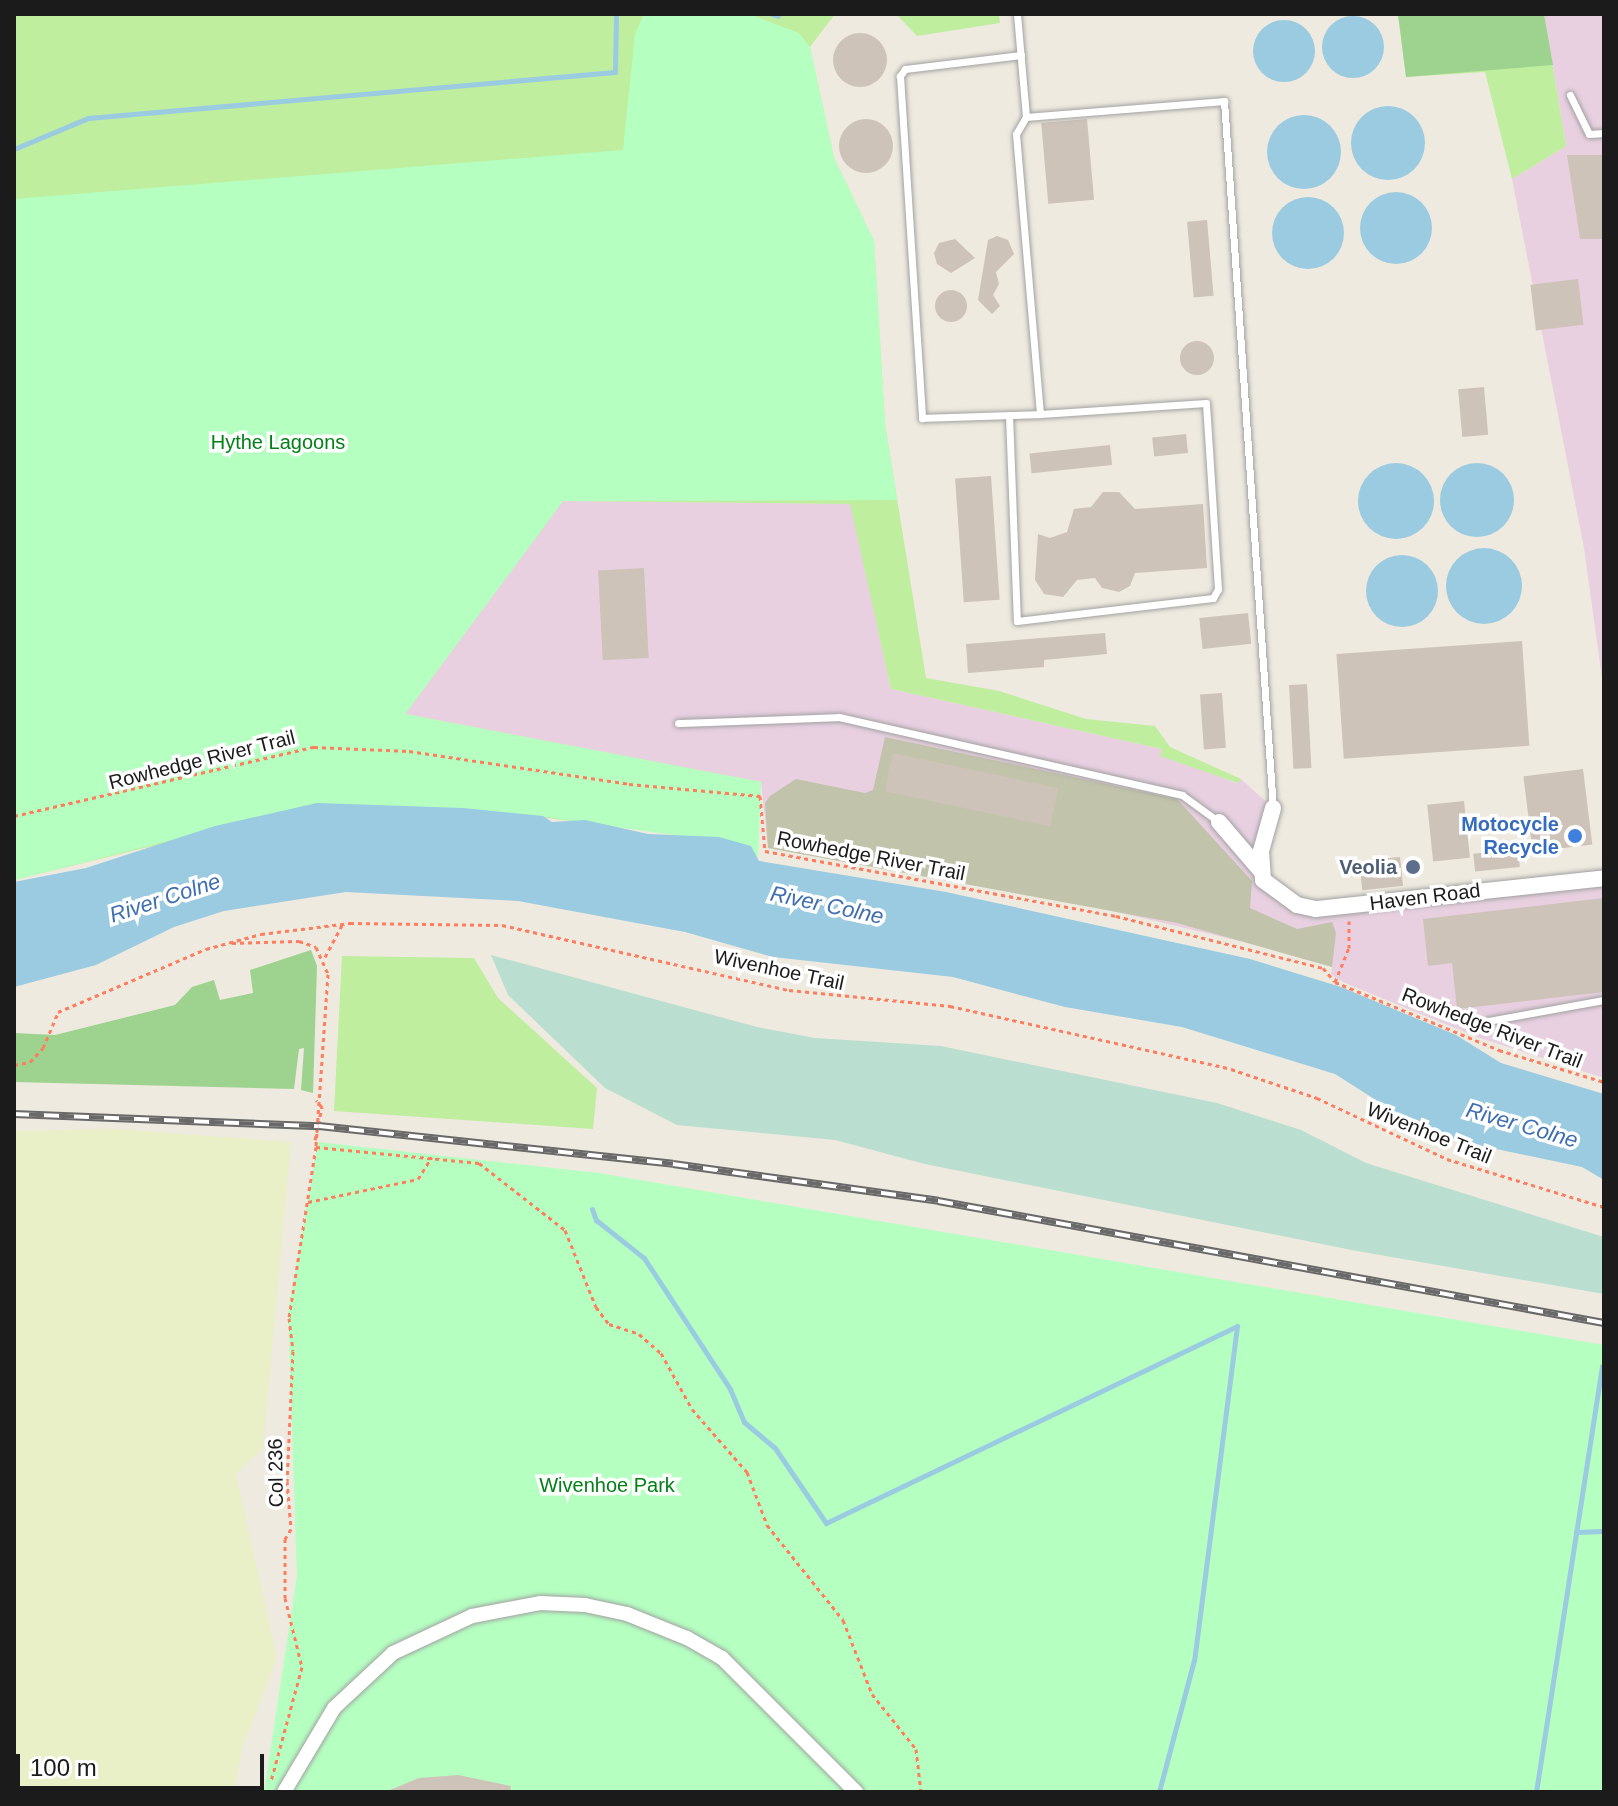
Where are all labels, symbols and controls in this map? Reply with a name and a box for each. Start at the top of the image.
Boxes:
park label: Hythe Lagoons [211,430,345,454]
street label: Rowhedge River Trail [106,725,298,795]
place label: Motocycle Recycle [1461,812,1559,859]
street label: Rowhedge River Trail [775,826,967,886]
marker: Motocycle Recycle [1566,827,1584,845]
place label: Veolia [1339,855,1397,879]
marker: Veolia [1404,858,1422,876]
water label: River Colne [106,868,224,928]
street label: Haven Road [1368,878,1482,916]
water label: River Colne [768,880,886,930]
street label: Wivenhoe Trail [712,944,846,996]
street label: Rowhedge River Trail [1398,982,1586,1074]
water label: River Colne [1463,1096,1581,1154]
street label: Wivenhoe Trail [1363,1097,1495,1169]
street label: Col 236 [263,1438,289,1508]
park label: Wivenhoe Park [539,1473,675,1497]
scale bar [20,1738,268,1788]
text: 100 m [30,1754,97,1781]

